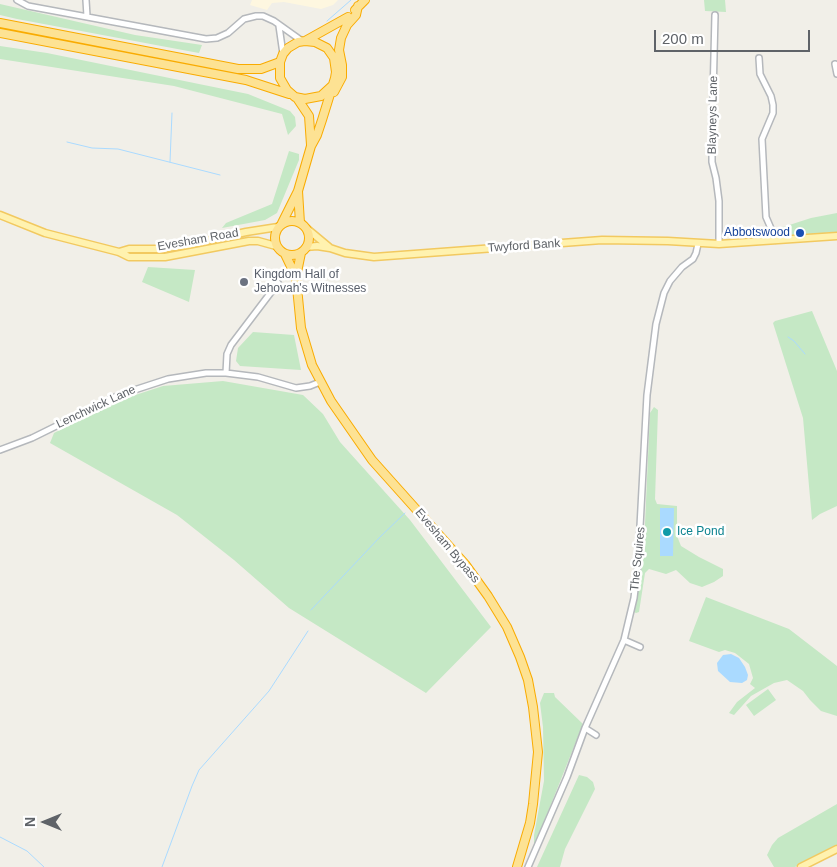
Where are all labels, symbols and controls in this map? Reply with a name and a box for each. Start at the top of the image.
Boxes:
scale bar [657,20,813,52]
text: 200 m [662,30,704,47]
street label: Blayneys Lane [705,76,721,154]
street label: Evesham Road [156,226,240,254]
place label: Abbotswood [724,226,790,240]
marker: Abbotswood [794,227,806,239]
street label: Twyford Bank [487,236,561,256]
place label: Kingdom Hall of Jehovah's Witnesses [254,268,366,296]
marker: Kingdom Hall of Jehovah's Witnesses [238,276,250,288]
street label: Lenchwick Lane [54,382,138,432]
street label: Evesham Bypass [412,506,482,586]
place label: Ice Pond [677,525,724,539]
street label: The Squires [627,526,649,592]
marker: Ice Pond [661,526,673,538]
north arrow [20,797,70,847]
text: N [22,817,38,827]

